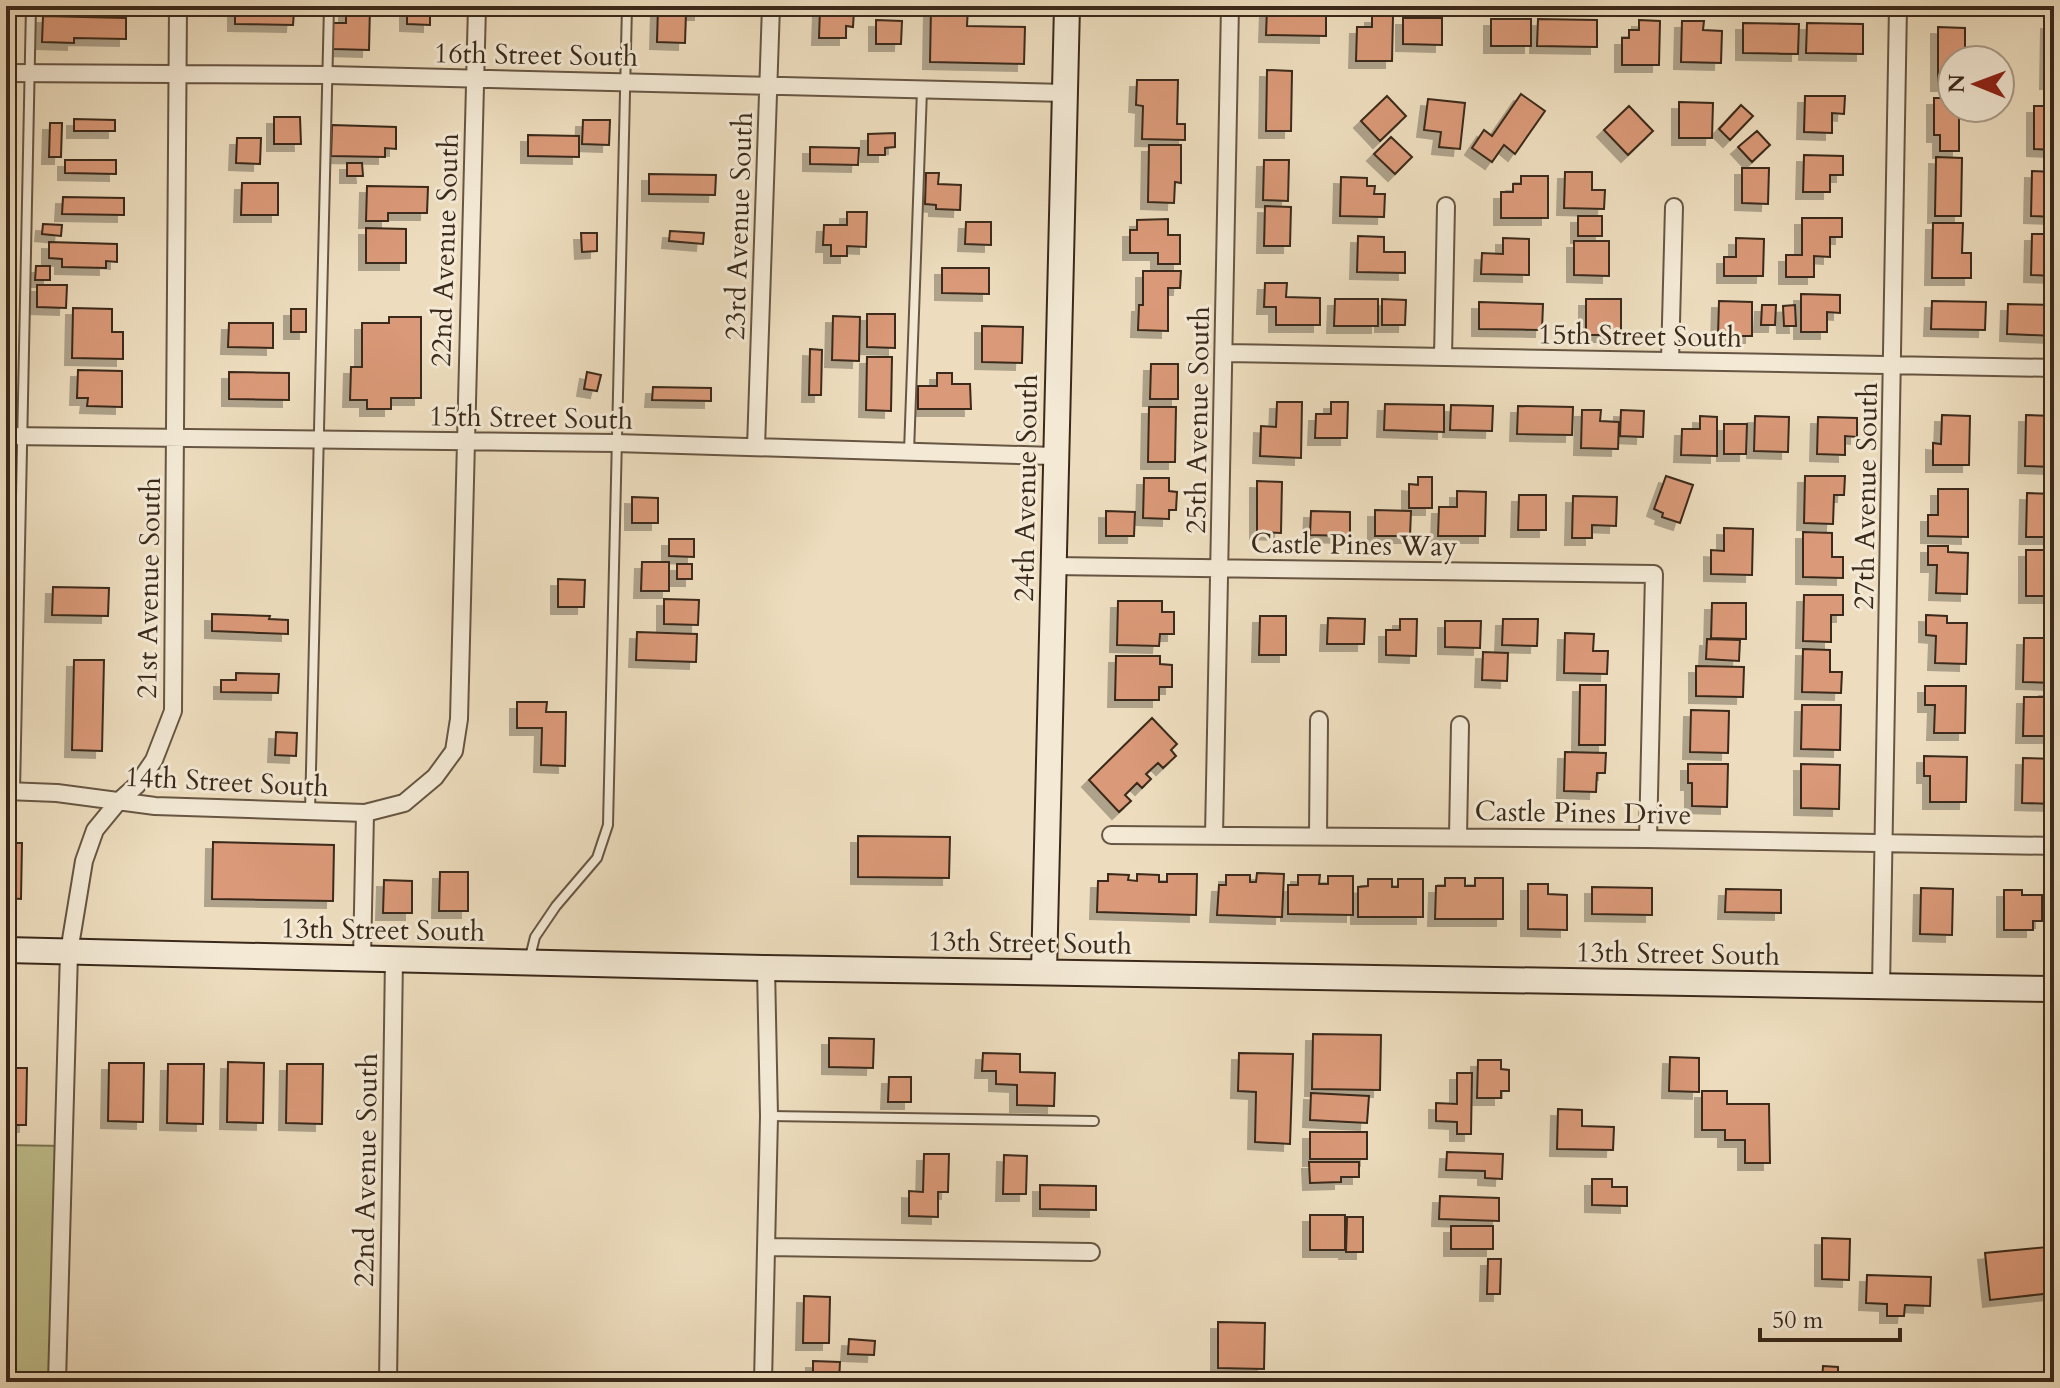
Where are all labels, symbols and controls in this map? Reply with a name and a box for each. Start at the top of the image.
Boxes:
street label: 16th Street South [434,34,638,76]
north arrow [1936,44,2016,124]
text: N [1942,74,1972,93]
street label: 23rd Avenue South [716,111,762,341]
street label: 22nd Avenue South [422,132,468,368]
street label: 25th Avenue South [1177,306,1219,534]
street label: 15th Street South [1538,315,1742,357]
street label: 24th Avenue South [1005,374,1047,602]
street label: 27th Avenue South [1845,382,1887,610]
street label: 15th Street South [429,397,633,439]
street label: 21st Avenue South [128,477,170,699]
street label: Castle Pines Way [1250,524,1458,566]
street label: 14th Street South [124,758,330,806]
street label: Castle Pines Drive [1474,792,1692,834]
street label: 13th Street South [281,909,485,951]
street label: 13th Street South [928,922,1132,964]
street label: 13th Street South [1576,933,1780,975]
street label: 22nd Avenue South [345,1053,387,1287]
scale bar [1760,1292,1900,1342]
text: 50 m [1772,1304,1824,1337]

